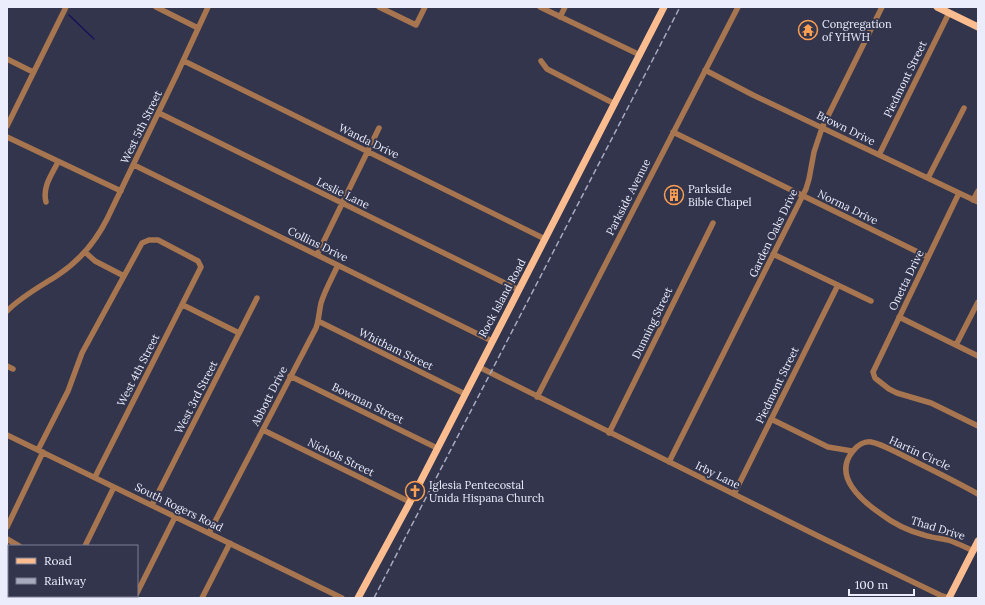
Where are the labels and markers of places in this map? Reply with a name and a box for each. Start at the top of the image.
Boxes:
place label: Congregation of YHWH [822,17,892,44]
temple icon: Congregation of YHWH [797,19,819,41]
place label: Parkside Bible Chapel [688,182,752,209]
building icon: Parkside Bible Chapel [663,184,685,206]
place label: Iglesia Pentecostal Unida Hispana Church [429,478,545,505]
church icon: Iglesia Pentecostal Unida Hispana Church [404,480,426,502]

